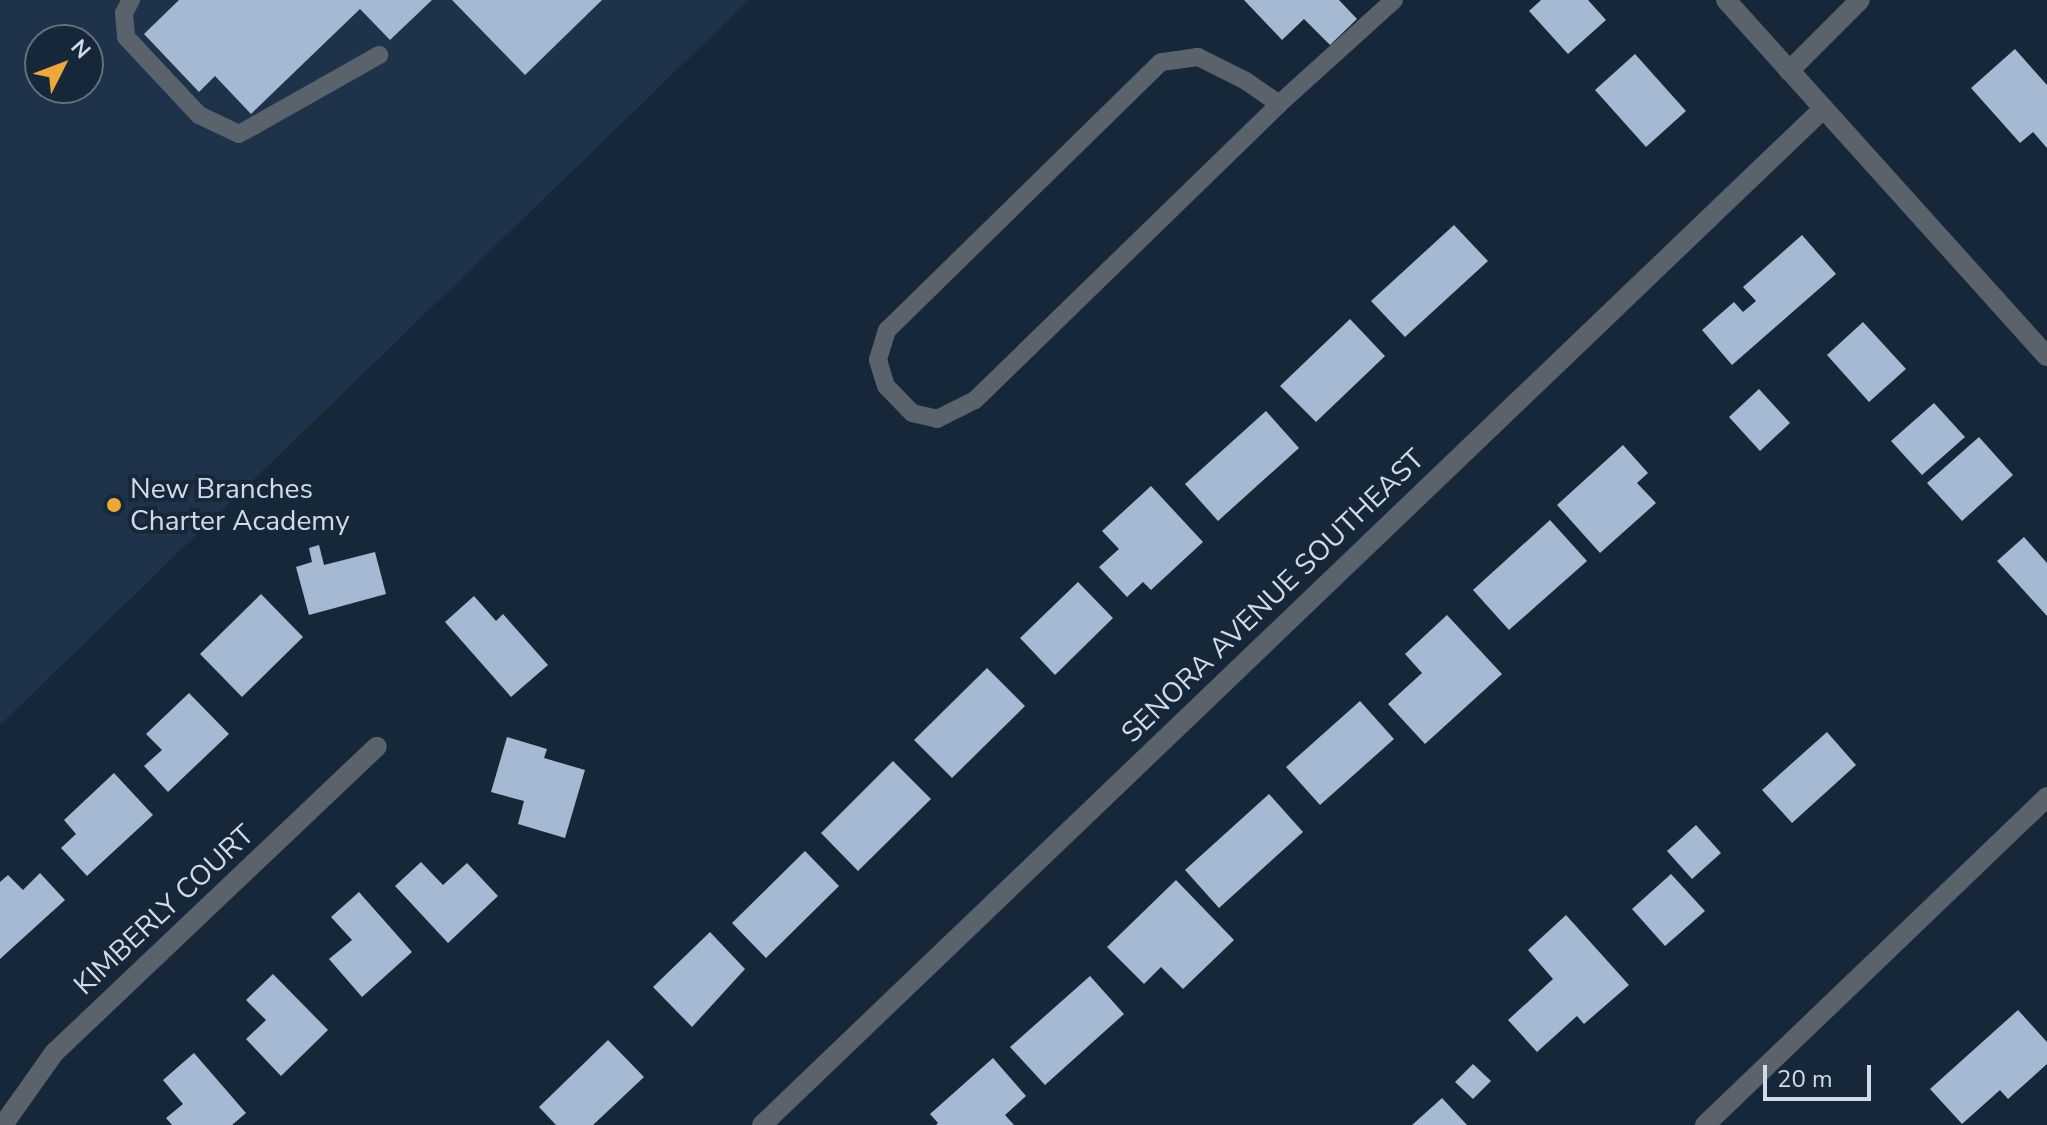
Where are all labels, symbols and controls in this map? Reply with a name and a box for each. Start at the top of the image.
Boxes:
north arrow [24,24,104,104]
text: N [64,33,97,65]
street label: SENORA AVENUE SOUTHEAST [1115,442,1431,750]
place label: New Branches Charter Academy [130,472,350,538]
marker: New Branches Charter Academy [105,496,123,514]
street label: KIMBERLY COURT [67,818,261,1002]
scale bar [1767,1049,1875,1099]
text: 20 m [1777,1063,1833,1095]

